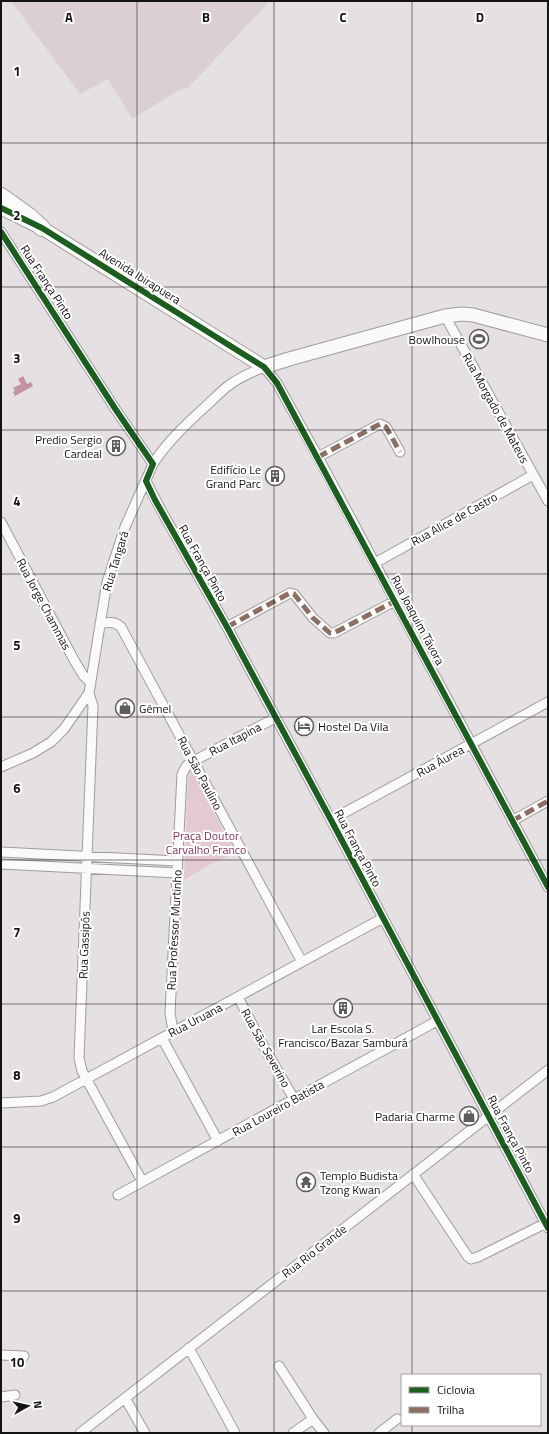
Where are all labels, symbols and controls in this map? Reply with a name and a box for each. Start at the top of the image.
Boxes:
text: A [65,7,73,27]
text: B [202,7,210,27]
text: C [339,7,347,27]
text: D [476,7,484,27]
text: 1 [13,61,21,81]
text: 2 [13,205,21,225]
street label: Rua França Pinto [16,241,78,323]
street label: Avenida Ibirapuera [95,243,185,309]
sports icon: Bowlhouse [468,328,490,350]
place label: Bowlhouse [409,330,465,349]
text: 3 [13,348,21,368]
street label: Rua Morgado de Mateus [458,349,534,467]
place label: Predio Sergio Cardeal [35,430,102,463]
building icon: Predio Sergio Cardeal [105,435,127,457]
place label: Edifício Le Grand Parc [206,460,261,493]
building icon: Edifício Le Grand Parc [264,465,286,487]
street label: Rua Alice de Castro [407,487,501,551]
text: 4 [13,491,21,511]
street label: Rua França Pinto [174,521,232,605]
street label: Rua Tangará [97,528,133,594]
street label: Rua Jorge Chammas [12,555,76,654]
street label: Rua Joaquim Távora [386,572,450,668]
text: 5 [13,635,21,655]
shop icon: Gêmel [114,697,136,719]
place label: Gêmel [139,699,171,718]
hotel icon: Hostel Da Vila [293,715,315,737]
street label: Rua Itapina [205,717,265,761]
place label: Hostel Da Vila [318,717,388,736]
street label: Rua São Paulino [172,733,228,813]
street label: Rua Áurea [413,740,467,782]
text: 6 [13,778,21,798]
street label: Rua França Pinto [330,806,386,890]
park label: Praça Doutor Carvalho Franco [166,826,246,859]
street label: Rua Professor Murtinho [161,869,187,991]
street label: Rua Gassipós [73,910,95,979]
text: 7 [13,922,21,942]
building icon: Lar Escola S. Francisco/Bazar Samburá [332,997,354,1019]
street label: Rua Uruana [164,998,226,1042]
street label: Rua São Severino [236,1005,296,1091]
place label: Lar Escola S. Francisco/Bazar Samburá [278,1019,408,1052]
text: 8 [13,1065,21,1085]
street label: Rua Loureiro Batista [229,1075,327,1141]
street label: Rua França Pinto [483,1092,539,1176]
shop icon: Padaria Charme [458,1105,480,1127]
place label: Padaria Charme [375,1107,455,1126]
place label: Templo Budista Tzong Kwan [320,1166,398,1199]
temple icon: Templo Budista Tzong Kwan [295,1171,317,1193]
text: 9 [13,1208,21,1228]
street label: Rua Rio Grande [277,1220,351,1282]
text: 10 [10,1352,24,1372]
legend [401,1374,541,1426]
text: Ciclovia [437,1380,475,1399]
north arrow [8,1386,48,1426]
text: N [29,1400,46,1409]
text: Trilha [437,1400,464,1419]

